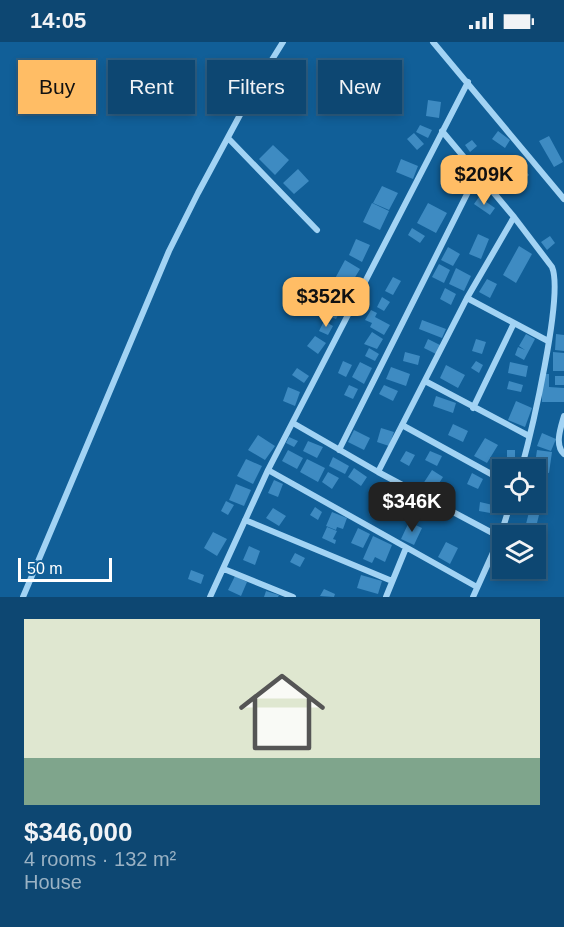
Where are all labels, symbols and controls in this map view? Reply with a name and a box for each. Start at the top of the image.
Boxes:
text: 14:05 [30,8,86,33]
chip: Buy [18,60,96,114]
chip: Rent [108,60,195,114]
chip: Filters [207,60,306,114]
chip: New [318,60,402,114]
pin: $209K [442,155,526,206]
text: $209K [455,163,513,185]
pin: $352K [284,277,368,328]
text: $352K [297,285,355,307]
map controls [492,459,546,579]
button: locate [492,459,546,513]
pin: $346K [370,482,454,533]
text: $346K [383,490,441,512]
button: layers [492,525,546,579]
scale bar [18,555,112,582]
text: 50 m [27,560,63,577]
icon: home [228,658,336,766]
text: $346,000 [24,817,132,847]
text: 4 rooms · 132 m² [24,848,176,870]
text: House [24,871,82,893]

